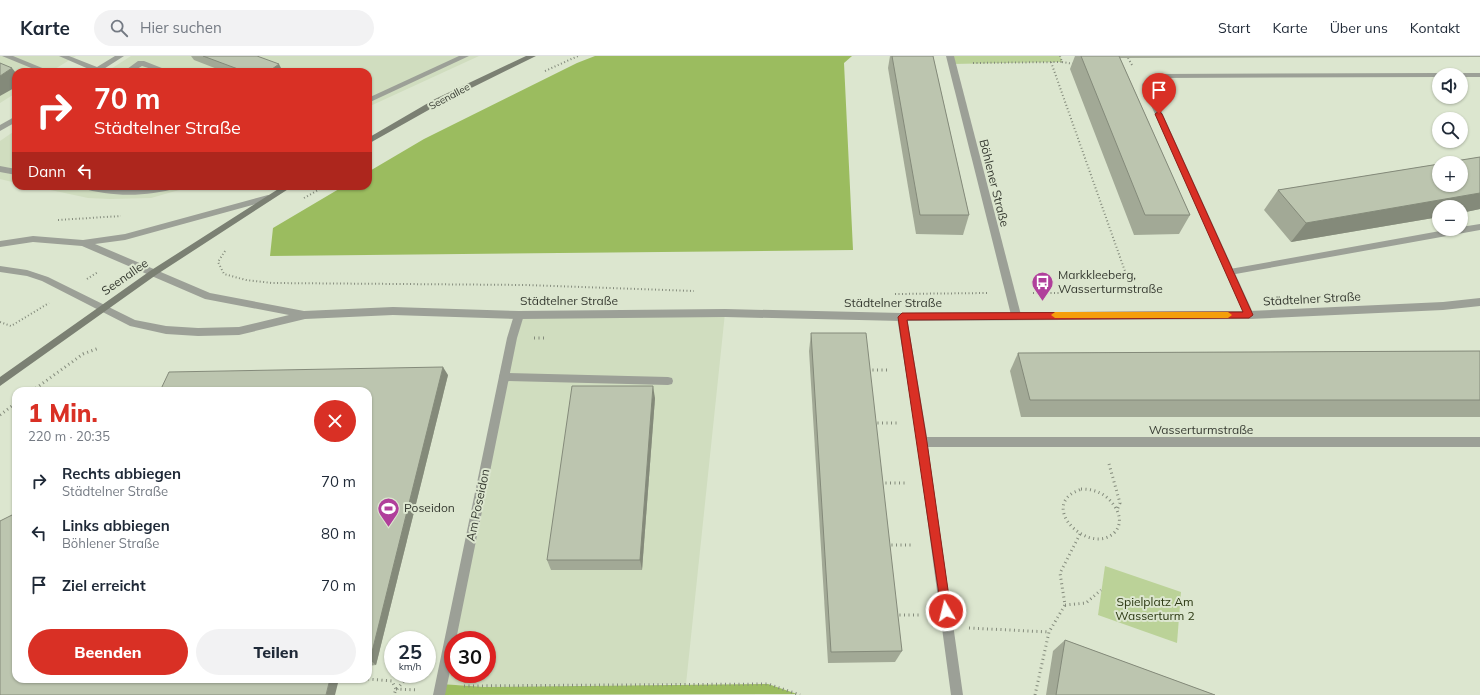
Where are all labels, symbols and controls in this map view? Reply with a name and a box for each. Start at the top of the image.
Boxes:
search box [94,10,374,46]
text: Karte [20,16,70,40]
icon: search [108,17,130,39]
text: Hier suchen [140,18,222,37]
text: Start [1218,19,1250,37]
text: Karte [1272,19,1308,37]
text: Über uns [1330,19,1388,37]
text: Kontakt [1410,19,1460,37]
map controls [1432,68,1468,236]
button: sound [1432,68,1468,104]
pin [1142,73,1176,114]
icon: arrive [1148,79,1170,101]
street label: Seenallee [426,80,472,113]
text: 70 m [94,81,160,116]
icon: right [28,84,80,136]
button: search [1432,112,1468,148]
text: Städtelner Straße [94,116,241,139]
street label: Böhlener Straße [976,138,1013,228]
button: + [1432,156,1468,192]
icon: left [74,160,96,182]
text: Dann [28,162,66,181]
button: − [1432,200,1468,236]
street label: Seenallee [98,255,151,298]
place label: Markkleeberg, Wasserturmstraße [1058,267,1163,296]
bus stop icon: Markkleeberg, Wasserturmstraße [1030,269,1056,302]
street label: Städtelner Straße [1263,288,1361,309]
street label: Städtelner Straße [520,293,618,308]
street label: Städtelner Straße [844,295,942,310]
text: 1 Min. [28,398,98,428]
button: close [314,400,356,442]
street label: Wasserturmstraße [1149,422,1253,437]
text: 220 m · 20:35 [28,428,110,444]
text: Rechts abbiegen [62,464,181,483]
street label: Am Poseidon [463,467,492,542]
icon: right [28,470,50,492]
text: 70 m [321,472,356,491]
text: Städtelner Straße [62,483,168,499]
sports icon: Poseidon [376,495,402,528]
place label: Poseidon [404,500,455,515]
text: Links abbiegen [62,516,170,535]
icon: left [28,522,50,544]
text: 80 m [321,524,356,543]
text: Böhlener Straße [62,535,159,551]
icon: arrive [28,574,50,596]
text: Ziel erreicht [62,576,146,595]
text: 70 m [321,576,356,595]
position arrow [925,590,967,632]
park label: Spielplatz Am Wasserturm 2 [1115,594,1195,623]
button: Beenden [28,629,188,675]
button: Teilen [196,629,356,675]
speed limit sign: 30 [444,631,496,683]
text: 25 [398,639,422,664]
text: km/h [399,660,421,673]

